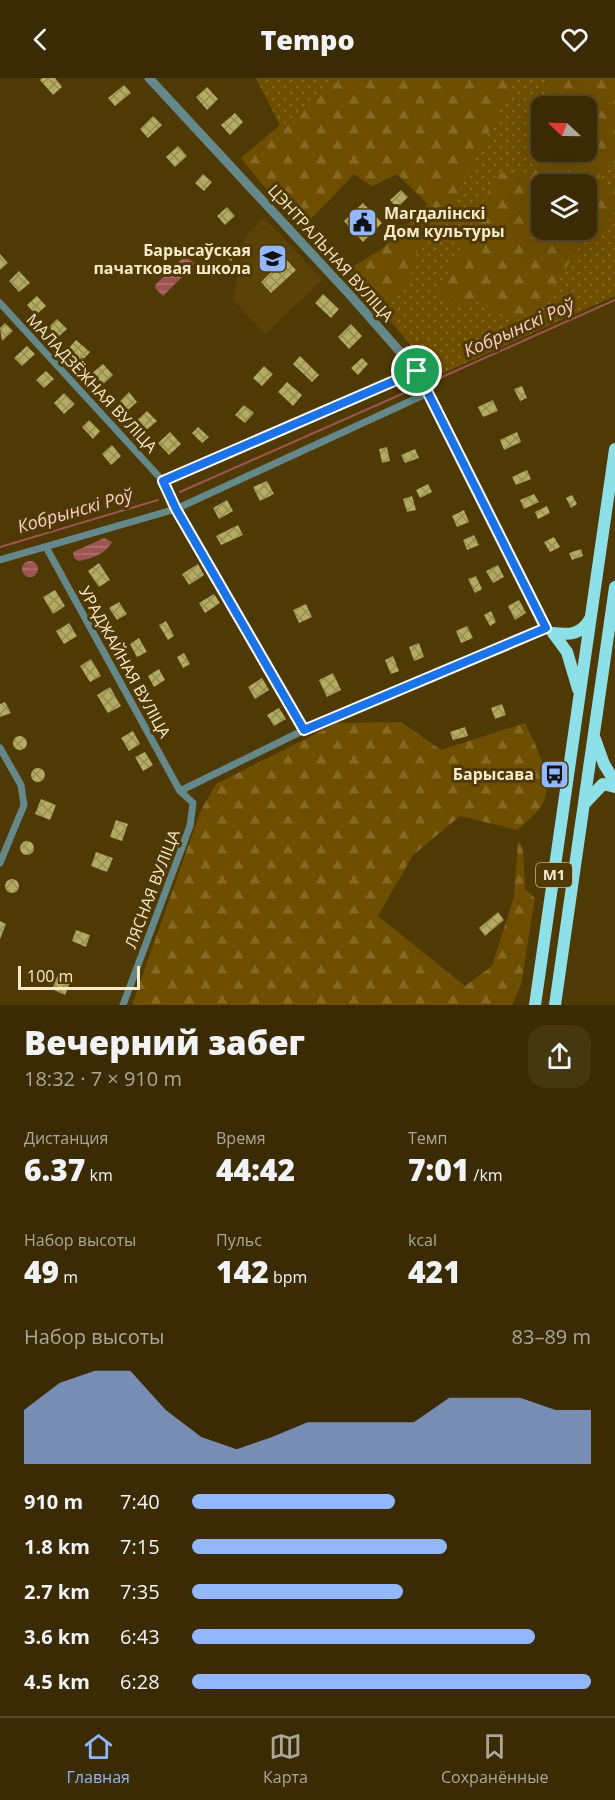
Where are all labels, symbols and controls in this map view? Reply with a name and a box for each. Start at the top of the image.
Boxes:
text: Tempo [260,21,355,58]
icon: back [24,23,57,56]
icon: heart [558,23,591,56]
north arrow [531,96,597,162]
map controls [531,96,597,240]
button: layers [531,174,597,240]
street label: ЦЭНТРАЛЬНАЯ ВУЛІЦА [263,180,399,327]
place label: Магдалінскі Дом культуры [384,202,505,242]
public building icon: Магдалінскі Дом культуры [347,206,379,238]
place label: Барысаўская пачатковая школа [93,239,251,279]
school or university icon: Барысаўская пачатковая школа [256,243,288,275]
water label: Кобрынскі Роў [459,291,579,362]
street label: МАЛАДЗЁЖНАЯ ВУЛІЦА [22,309,163,458]
pin [391,345,442,396]
icon: arrive [400,354,433,387]
water label: Кобрынскі Роў [14,482,137,538]
street label: УРАДЖАЙНАЯ ВУЛІЦА [74,582,176,743]
bus stop icon: Барысава [539,758,571,790]
place label: Барысава [453,763,534,785]
street label: ЛЯСНАЯ ВУЛІЦА [119,826,185,952]
road number: М1 [536,863,572,887]
scale bar [18,963,140,990]
text: 100 m [27,965,73,987]
text: Вечерний забег [24,1020,305,1065]
button: share [528,1025,591,1088]
text: 18:32 · 7 × 910 m [24,1065,182,1092]
text: Дистанция [24,1127,108,1149]
text: Время [216,1127,266,1149]
text: Темп [408,1127,447,1149]
text: 6.37 [24,1149,85,1190]
text: 44:42 [216,1149,295,1190]
text: 7:01 [408,1149,469,1190]
text: km [85,1164,113,1186]
text: /km [469,1164,503,1186]
text: Набор высоты [24,1229,136,1251]
text: Пульс [216,1229,262,1251]
text: kcal [408,1229,437,1251]
text: 49 [24,1251,59,1292]
text: 142 [216,1251,269,1292]
text: 421 [408,1251,461,1292]
text: m [59,1266,78,1288]
text: bpm [269,1266,307,1288]
text: Набор высоты [24,1323,164,1350]
text: 83–89 m [512,1323,591,1350]
text: 910 m [24,1488,83,1515]
text: 7:40 [120,1488,160,1515]
text: 1.8 km [24,1533,90,1560]
text: 7:15 [120,1533,160,1560]
text: 2.7 km [24,1578,90,1605]
text: 7:35 [120,1578,160,1605]
text: 3.6 km [24,1623,90,1650]
text: 6:43 [120,1623,160,1650]
text: 4.5 km [24,1668,90,1695]
text: 6:28 [120,1668,160,1695]
tab: Главная [67,1730,130,1788]
tab: Карта [263,1730,308,1788]
tab: Сохранённые [441,1730,548,1788]

